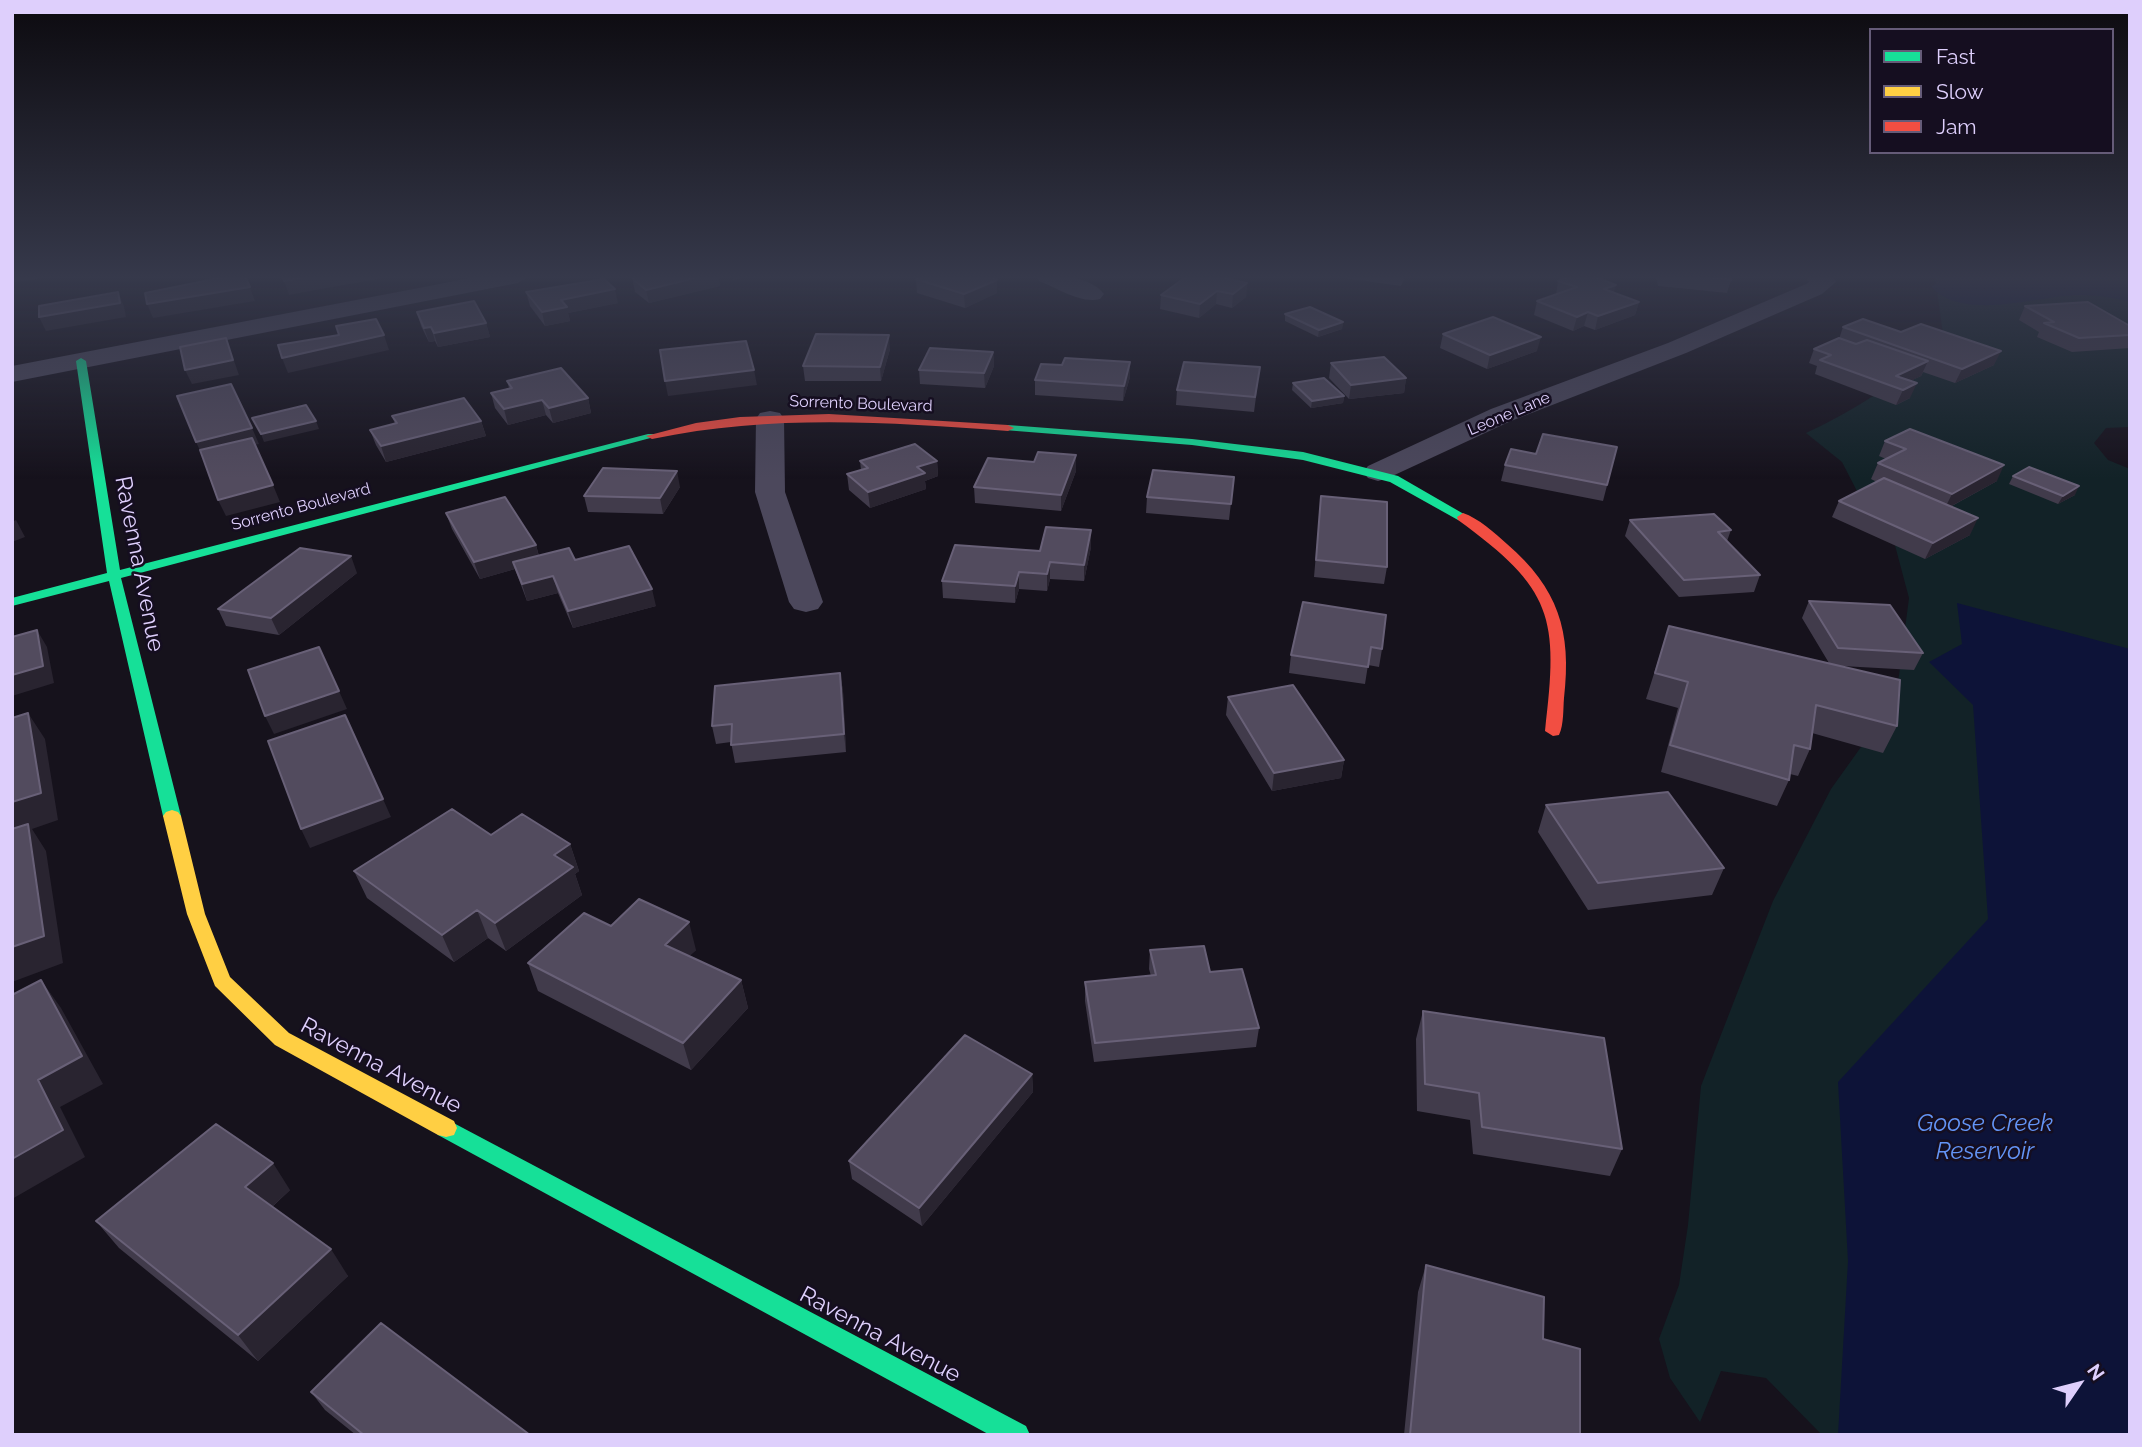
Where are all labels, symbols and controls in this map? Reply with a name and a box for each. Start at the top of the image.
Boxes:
legend [1869,28,2114,154]
text: Fast [1936,44,1976,69]
text: Slow [1936,79,1984,104]
text: Jam [1936,114,1977,139]
street label: Leone Lane [1465,388,1553,440]
street label: Sorrento Boulevard [789,392,933,416]
street label: Ravenna Avenue [108,474,170,654]
street label: Sorrento Boulevard [229,479,373,535]
street label: Ravenna Avenue [296,1012,466,1120]
water label: Goose Creek Reservoir [1917,1110,2053,1166]
street label: Ravenna Avenue [795,1281,965,1389]
north arrow [2044,1349,2114,1419]
text: N [2083,1360,2109,1384]

